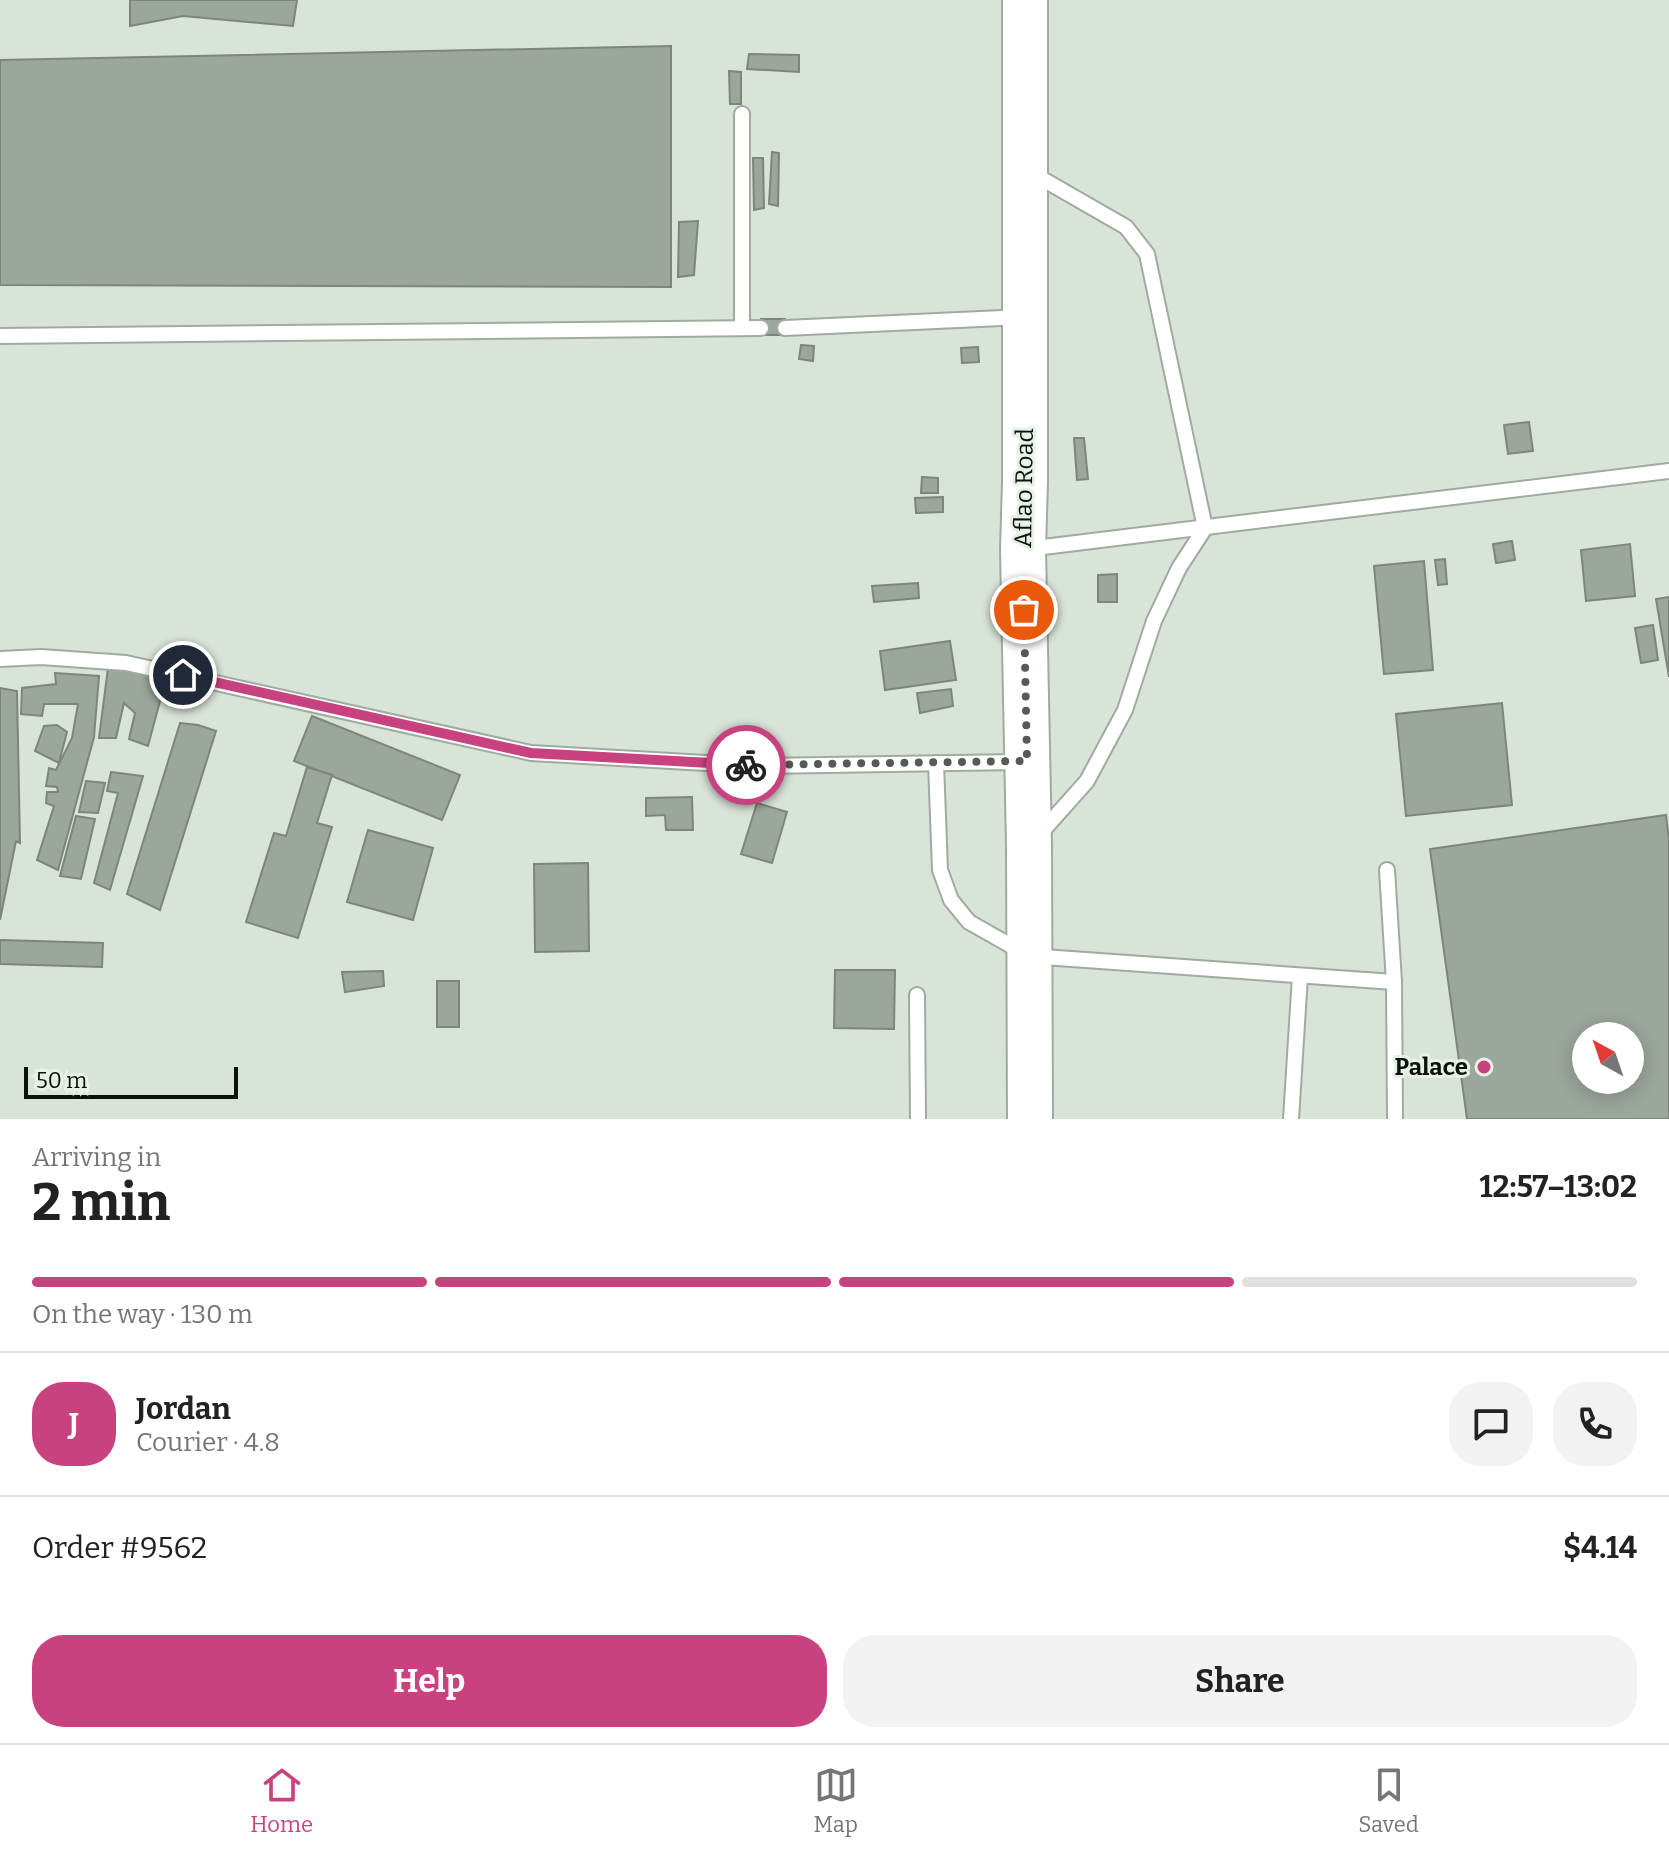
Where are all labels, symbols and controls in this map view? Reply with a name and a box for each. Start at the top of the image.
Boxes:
street label: Aflao Road [1009,428,1039,548]
pin [990,576,1058,644]
icon: bag [1002,588,1046,632]
pin [149,641,217,709]
icon: home [161,653,205,697]
courier [706,725,786,805]
icon: bike [724,743,768,787]
north arrow [1572,1022,1644,1094]
map controls [1572,1022,1644,1094]
place label: Palace [1394,1053,1468,1081]
marker: Palace [1475,1058,1493,1076]
scale bar [24,1063,238,1099]
text: 50 m [36,1067,87,1094]
text: Arriving in [32,1142,161,1173]
text: 12:57–13:02 [1480,1169,1637,1205]
text: 2 min [32,1171,170,1234]
text: On the way · 130 m [32,1299,253,1330]
button: chat [1449,1382,1533,1466]
button: phone [1553,1382,1637,1466]
text: Jordan [136,1391,231,1427]
text: J [69,1406,79,1442]
text: Courier · 4.8 [136,1427,280,1458]
text: Order #9562 [32,1530,207,1566]
text: $4.14 [1563,1530,1637,1566]
button: Help [32,1635,827,1727]
button: Share [843,1635,1637,1727]
tab: Home [250,1763,313,1838]
tab: Map [813,1763,858,1838]
tab: Saved [1358,1763,1419,1838]

